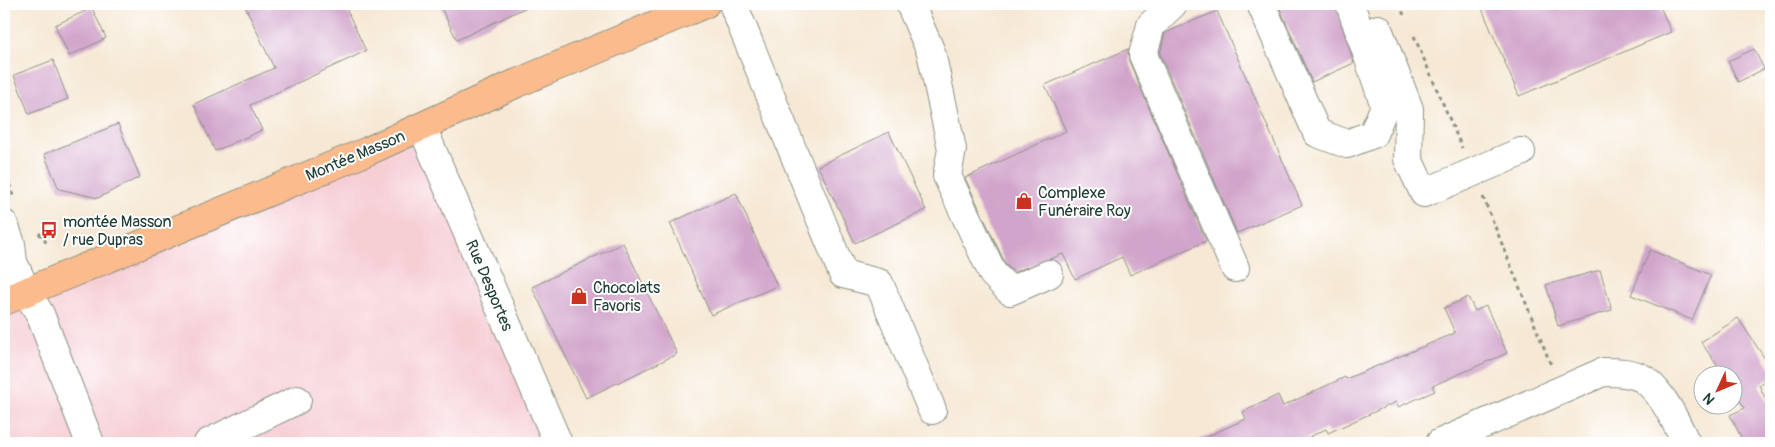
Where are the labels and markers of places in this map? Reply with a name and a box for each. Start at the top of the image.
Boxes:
place label: Complexe Funéraire Roy [1038,183,1131,221]
shop icon: Complexe Funéraire Roy [1014,191,1034,211]
place label: montée Masson / rue Dupras [63,212,172,250]
bus stop icon: montée Masson / rue Dupras [39,220,59,240]
place label: Chocolats Favoris [593,278,660,316]
shop icon: Chocolats Favoris [569,286,589,306]

